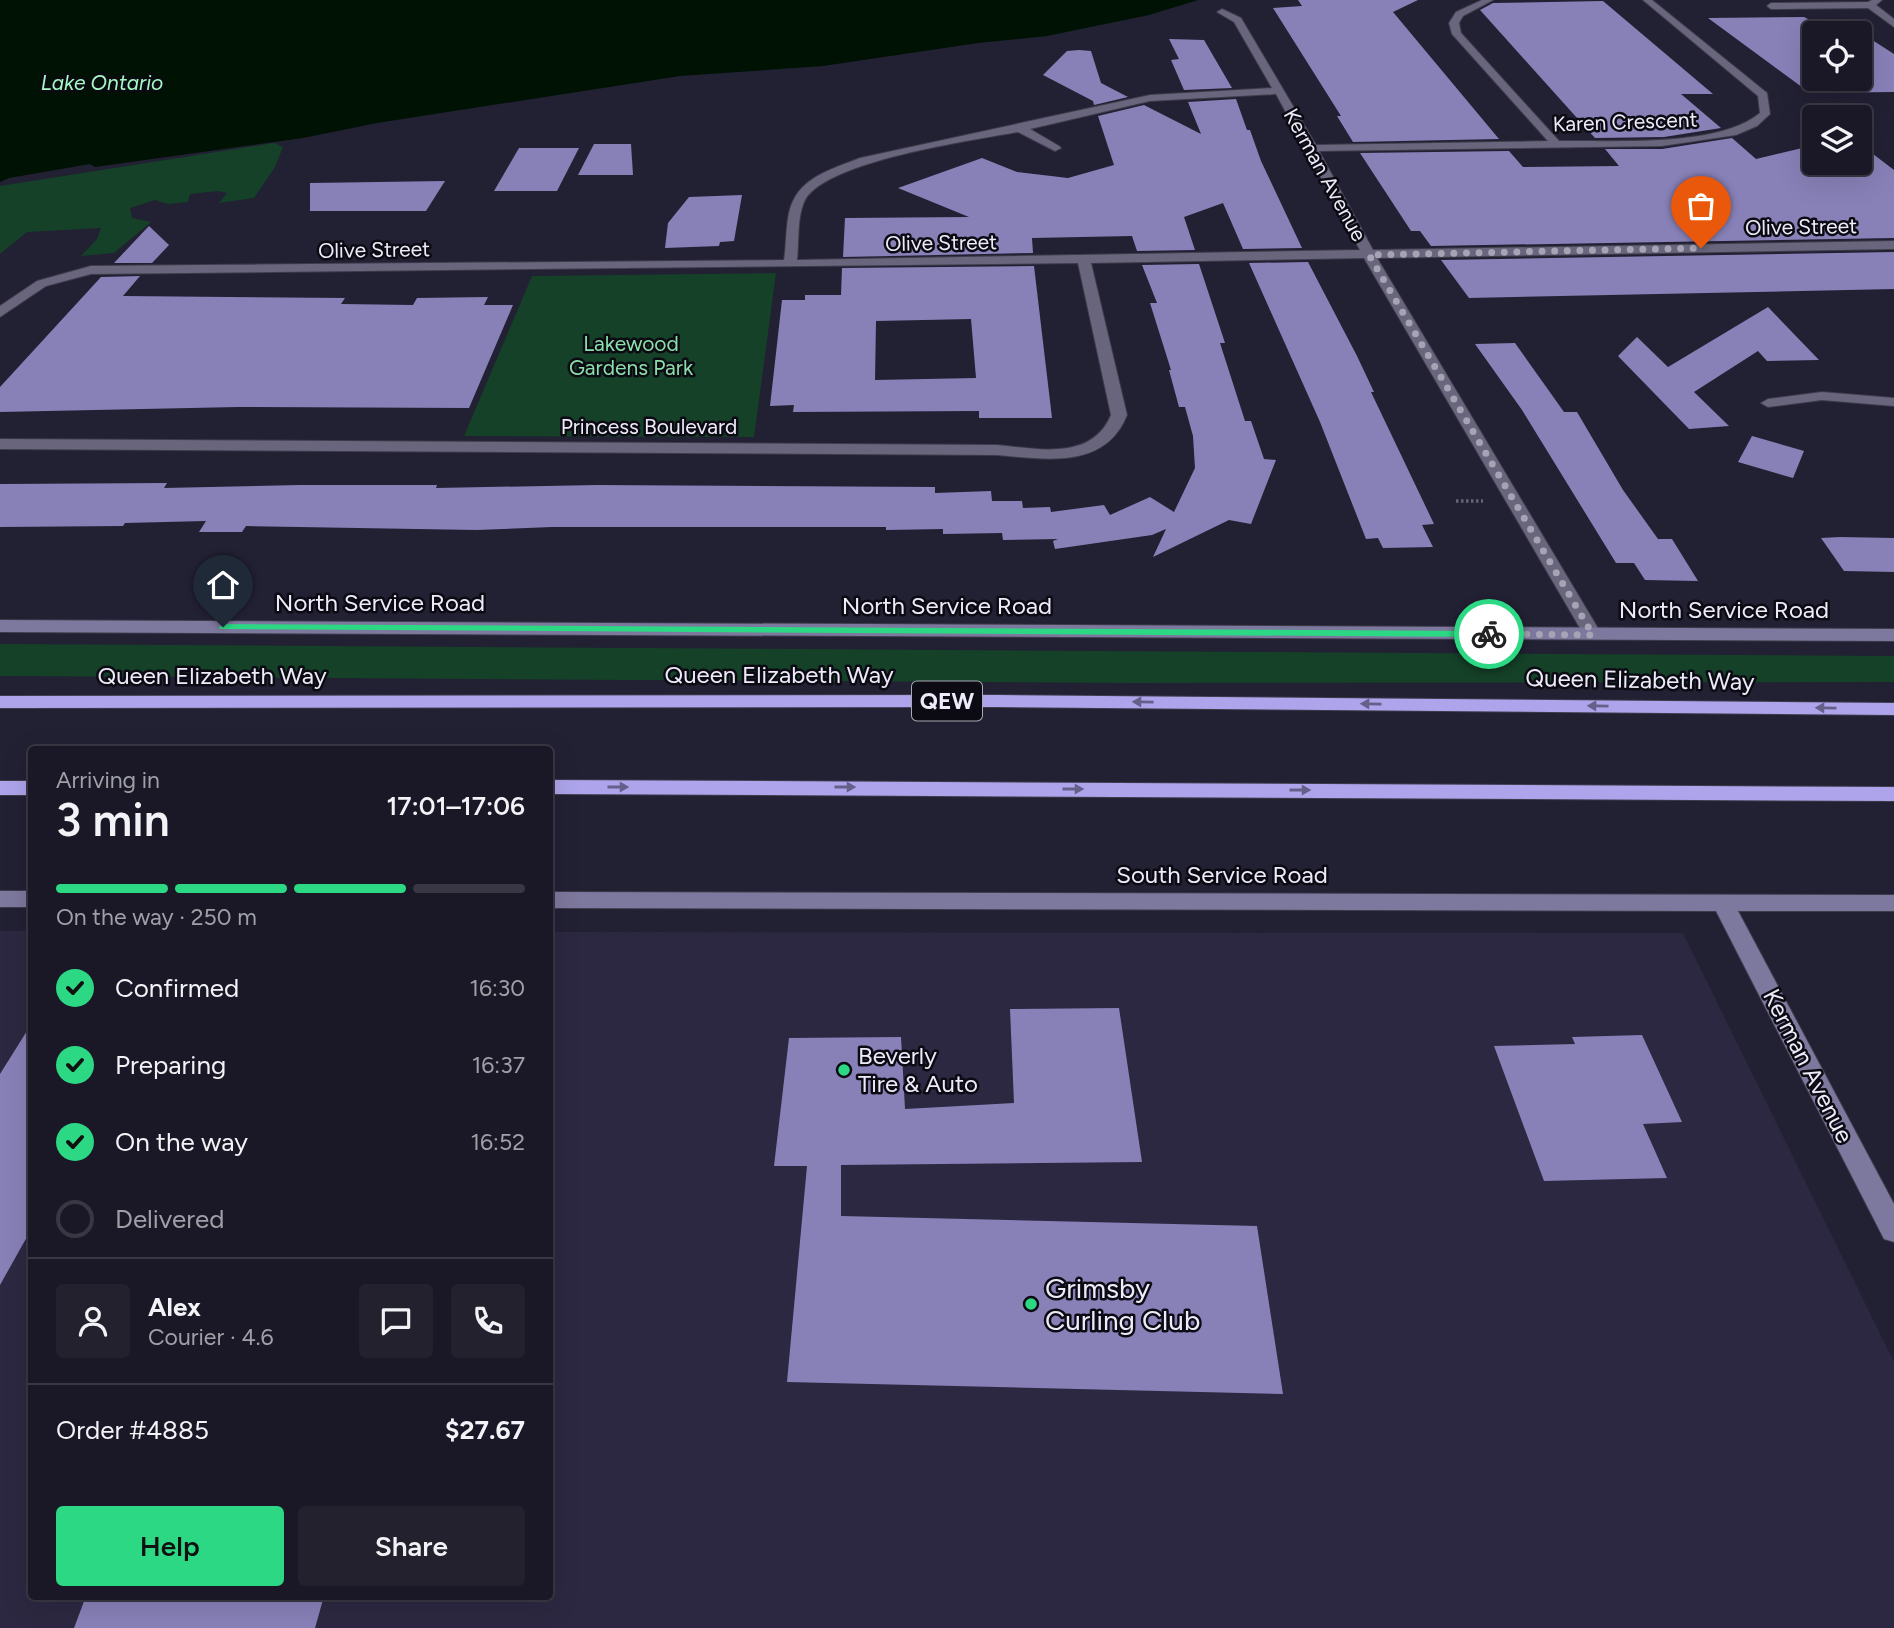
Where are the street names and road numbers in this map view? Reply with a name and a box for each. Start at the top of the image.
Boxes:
street label: Kerman Avenue [1279,104,1372,245]
street label: Karen Crescent [1552,106,1698,137]
street label: Olive Street [1745,213,1857,240]
street label: Olive Street [885,229,997,256]
street label: Olive Street [318,236,430,263]
street label: Princess Boulevard [561,414,737,439]
street label: North Service Road [275,588,485,617]
street label: North Service Road [842,591,1052,620]
street label: North Service Road [1619,595,1829,624]
street label: Queen Elizabeth Way [664,660,894,689]
street label: Queen Elizabeth Way [97,661,327,690]
street label: Queen Elizabeth Way [1525,663,1755,696]
road number: QEW [912,681,982,720]
street label: South Service Road [1116,860,1328,889]
street label: Kerman Avenue [1757,984,1860,1148]

